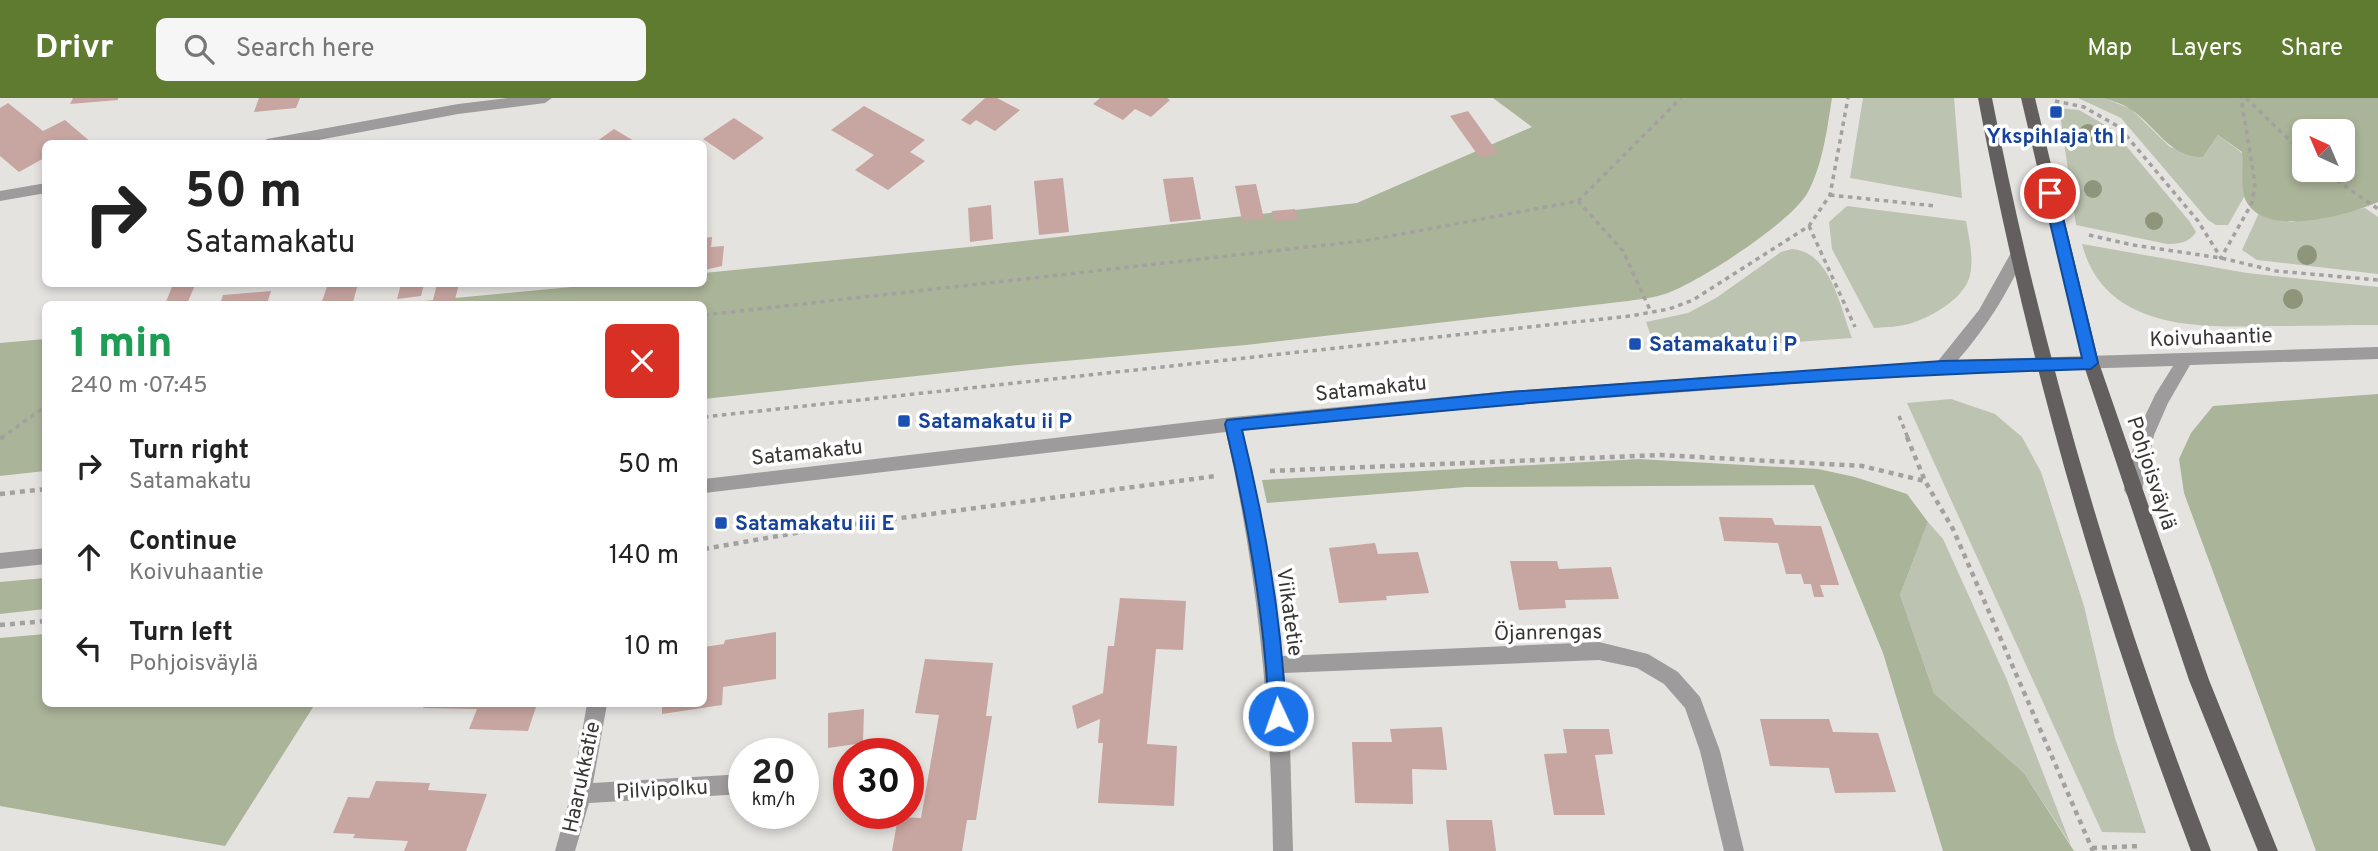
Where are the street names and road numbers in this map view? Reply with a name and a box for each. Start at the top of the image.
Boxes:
street label: Koivuhaantie [2149,323,2273,354]
street label: Satamakatu [1314,370,1428,409]
street label: Pohjoisväylä [2120,413,2182,534]
street label: Satamakatu [750,434,864,473]
street label: Viikatetie [1269,566,1308,658]
street label: Öjanrengas [1494,619,1602,648]
street label: Haarukkatie [558,719,607,835]
street label: Pilvipolku [615,775,709,806]

